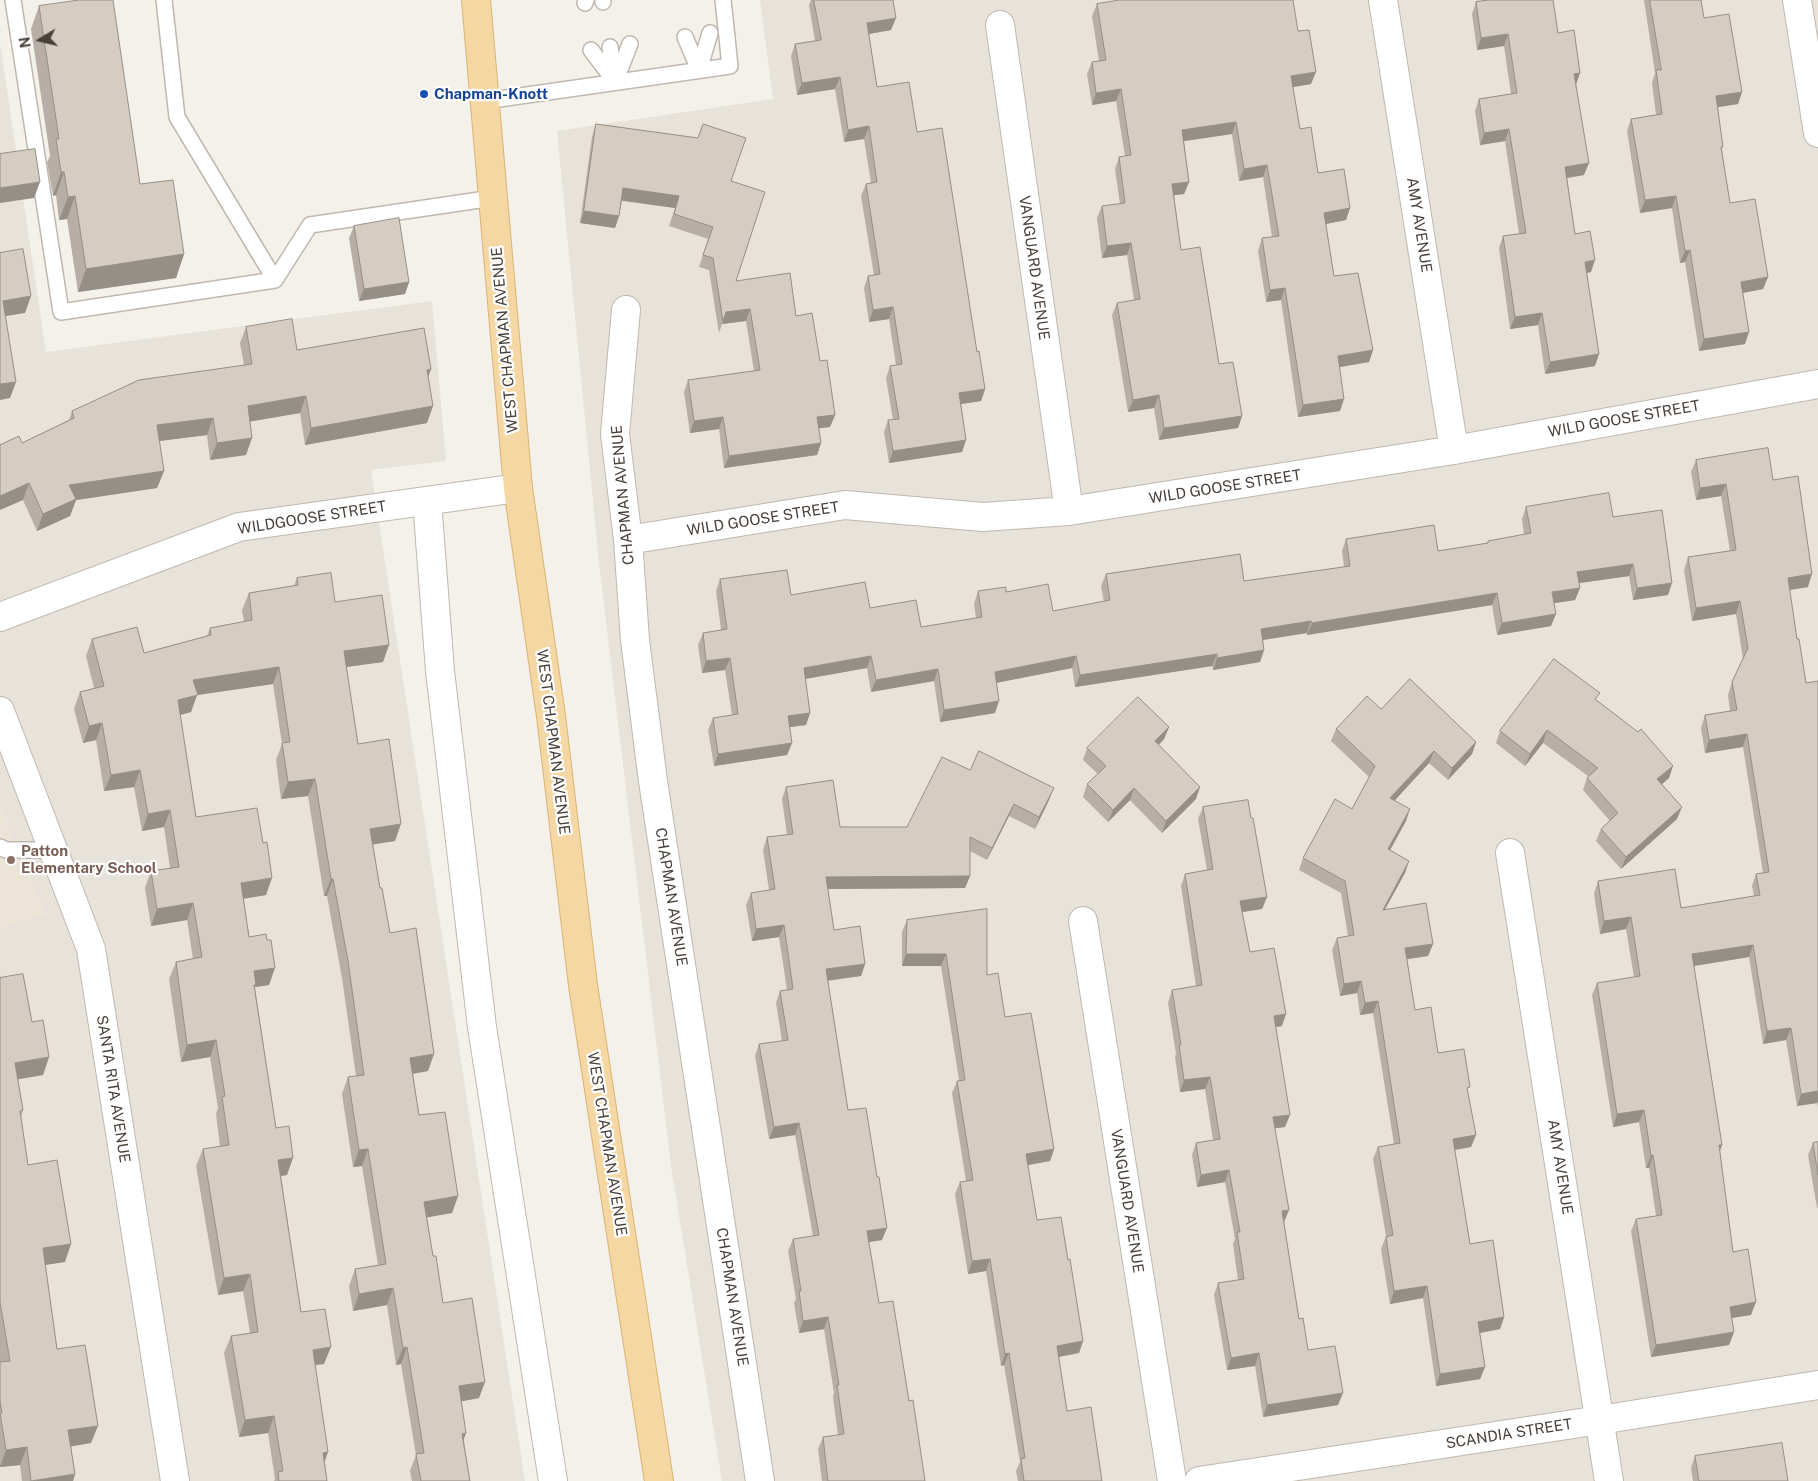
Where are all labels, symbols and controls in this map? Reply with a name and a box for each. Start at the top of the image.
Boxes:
north arrow [15,15,65,65]
text: N [16,36,34,49]
place label: Chapman-Knott [434,85,548,103]
marker: Chapman-Knott [418,88,430,100]
street label: AMY AVENUE [1403,176,1435,274]
street label: VANGUARD AVENUE [1015,195,1053,341]
street label: WEST CHAPMAN AVENUE [488,246,522,434]
street label: WILD GOOSE STREET [1547,397,1701,441]
street label: CHAPMAN AVENUE [608,424,638,566]
street label: WILD GOOSE STREET [1148,466,1302,508]
street label: WILDGOOSE STREET [236,497,388,539]
street label: WILD GOOSE STREET [686,498,840,540]
street label: WEST CHAPMAN AVENUE [533,648,573,836]
street label: CHAPMAN AVENUE [651,826,691,968]
place label: Patton Elementary School [21,842,157,877]
marker: Patton Elementary School [5,854,17,866]
street label: SANTA RITA AVENUE [92,1014,134,1164]
street label: WEST CHAPMAN AVENUE [584,1051,630,1237]
street label: AMY AVENUE [1544,1118,1576,1216]
street label: VANGUARD AVENUE [1107,1128,1147,1274]
street label: CHAPMAN AVENUE [712,1226,752,1368]
street label: SCANDIA STREET [1445,1415,1573,1453]

